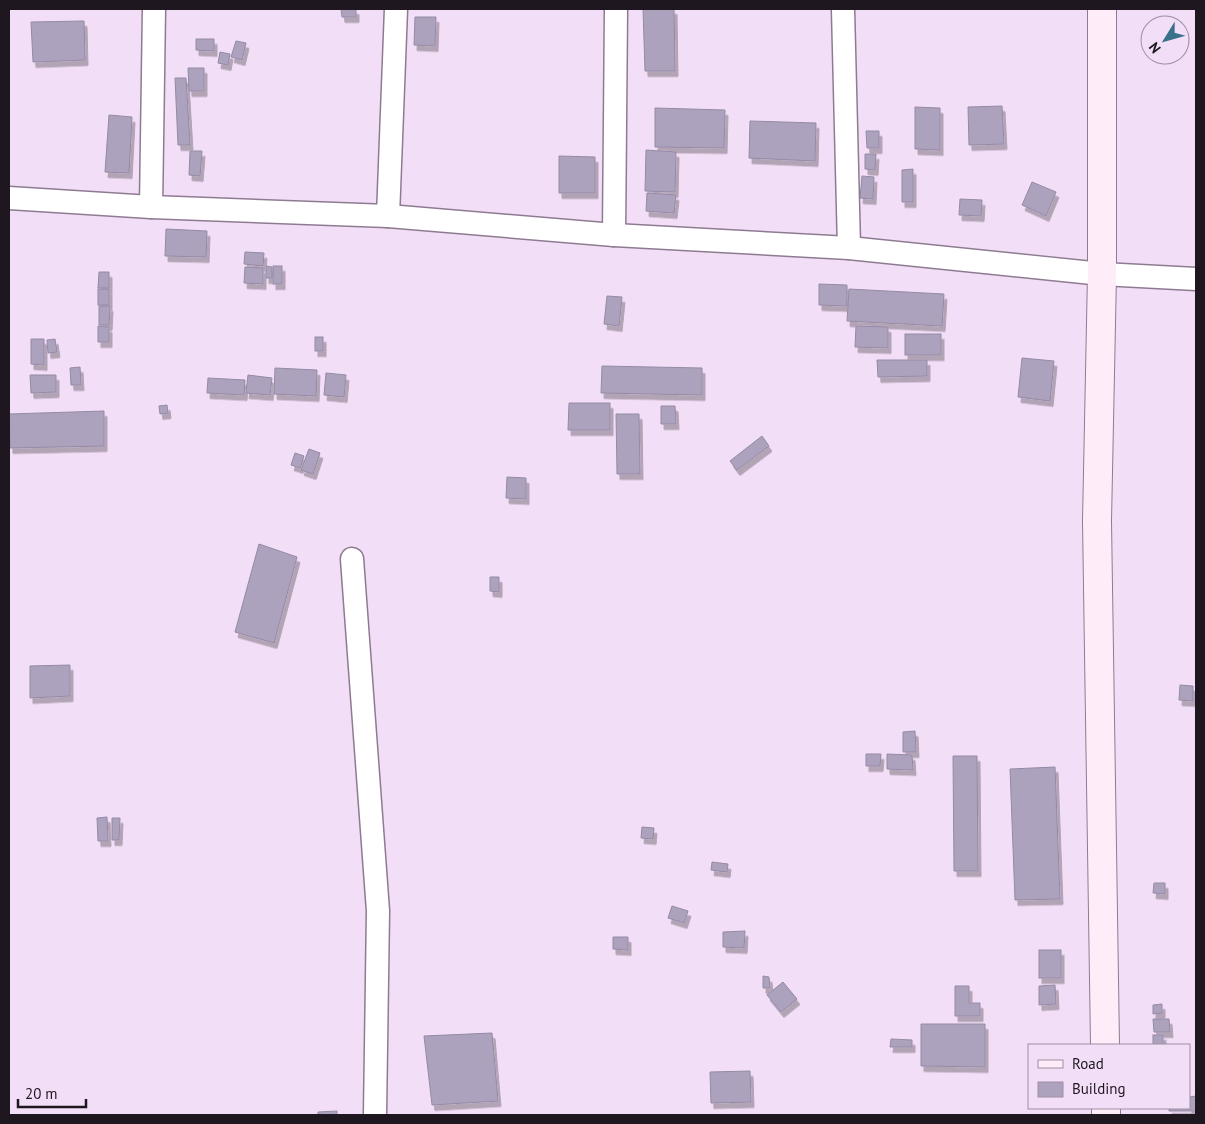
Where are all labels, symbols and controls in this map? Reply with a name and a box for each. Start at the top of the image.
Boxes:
north arrow [1140,15,1190,65]
text: N [1145,39,1165,57]
legend [1028,1044,1190,1109]
text: Road [1072,1054,1104,1073]
scale bar [18,1076,85,1108]
text: Building [1072,1079,1126,1098]
text: 20 m [25,1084,58,1103]

